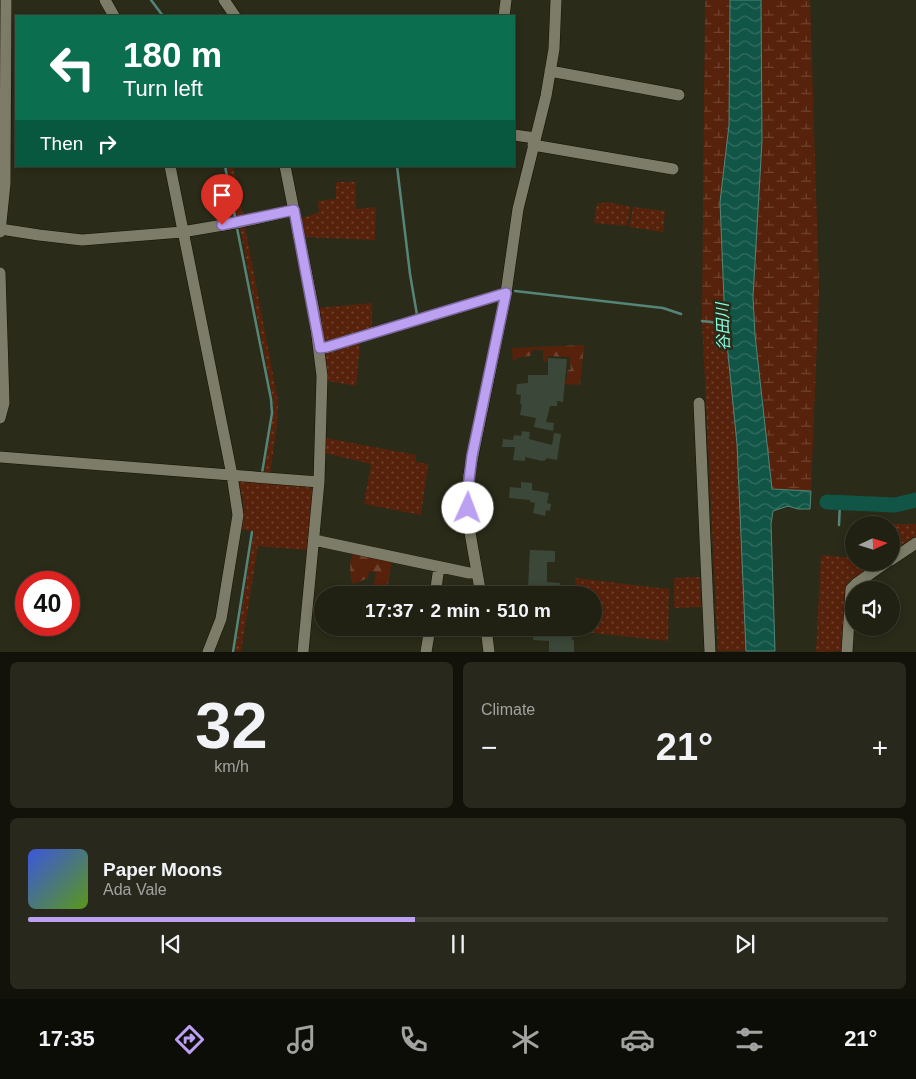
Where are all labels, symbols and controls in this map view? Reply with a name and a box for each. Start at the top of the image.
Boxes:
icon: left [40,35,105,100]
text: 180 m [123,35,222,74]
text: Turn left [123,76,203,101]
icon: right [93,130,121,158]
text: Then [40,133,83,154]
pin [201,174,243,225]
icon: arrive [208,181,236,209]
water label: 谷田川 [714,301,732,351]
position arrow [441,481,493,533]
north arrow [845,516,900,571]
map controls [845,516,900,636]
speed limit sign: 40 [15,571,80,636]
button: sound [845,581,900,636]
text: 17:37 · 2 min · 510 m [365,600,551,621]
text: 32 [195,689,268,762]
text: Climate [481,701,535,718]
text: 21° [656,726,713,768]
text: − [481,732,497,763]
text: + [872,732,888,763]
text: km/h [214,758,249,775]
text: Paper Moons [103,859,222,880]
text: Ada Vale [103,881,167,898]
icon: previous [157,930,185,958]
icon: pause [444,930,472,958]
icon: next [731,930,759,958]
icon: directions [172,1022,207,1057]
icon: music [284,1022,319,1057]
icon: phone [396,1022,431,1057]
icon: climate [508,1022,543,1057]
icon: car [620,1022,655,1057]
icon: filters [732,1022,767,1057]
text: 17:35 [39,1026,95,1051]
text: 21° [844,1026,877,1051]

